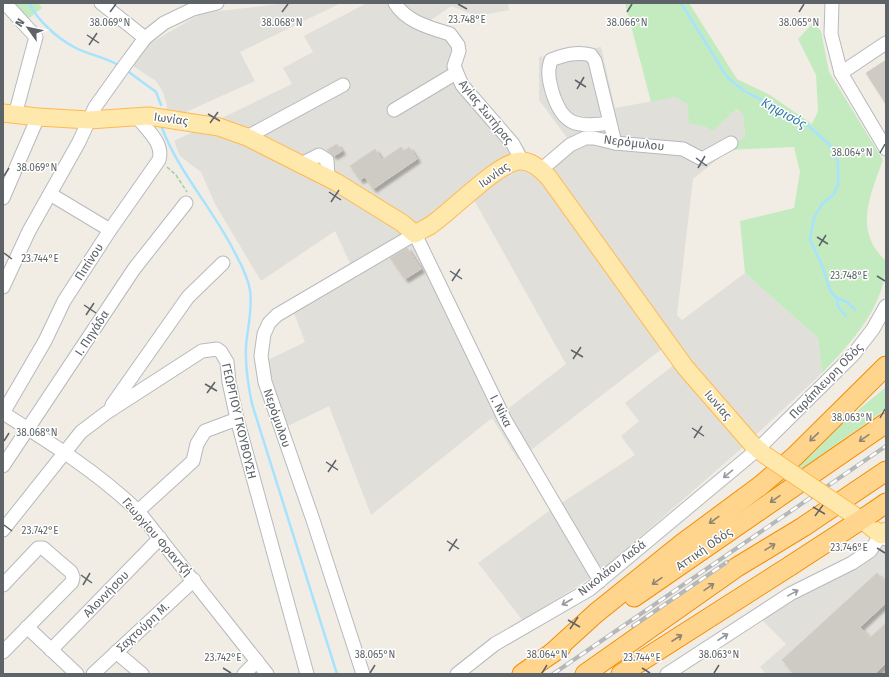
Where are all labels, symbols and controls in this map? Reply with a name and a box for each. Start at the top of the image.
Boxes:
north arrow [8,8,48,48]
text: 23.748°E [448,14,486,26]
text: N [13,16,27,29]
text: 38.069°N [90,17,130,29]
text: 38.068°N [261,17,303,29]
text: 38.066°N [607,17,647,29]
text: 38.065°N [779,17,819,29]
street label: Αγίας Σωτήρας [456,77,516,147]
water label: Κηφισός [759,95,810,132]
street label: Ιωνίας [153,110,189,128]
street label: Νερόμυλου [603,132,665,154]
text: 38.064°N [831,147,873,159]
street label: Ιωνίας [476,159,512,191]
text: 38.069°N [17,162,57,174]
street label: Πιπίνου [72,241,106,283]
text: 23.744°E [21,253,59,265]
text: 23.748°E [830,270,868,282]
street label: Ι. Πηγάδα [72,308,112,358]
street label: Παράπλευρη Οδός [786,340,866,422]
street label: ΓΕΩΡΓΙΟΥ ΓΚΟΥΒΟΥΣΗ [219,362,259,480]
street label: Νερόμυλου [260,387,294,449]
street label: Ιωνίας [701,387,735,423]
street label: Ι. Νίκα [487,392,515,430]
text: 38.063°N [832,412,872,424]
text: 38.068°N [16,427,58,439]
one-way arrow [809,433,819,442]
one-way arrow [859,434,870,442]
one-way arrow [723,470,733,479]
street label: Γεωργίου Φραντζή [119,495,195,579]
one-way arrow [770,495,781,503]
one-way arrow [709,516,720,524]
street label: Αττική Οδός [673,524,735,573]
text: 23.742°E [22,525,58,537]
street label: Νικολάου Λαδά [575,537,649,599]
text: 23.746°E [830,542,868,554]
one-way arrow [764,543,775,551]
street label: Αλοννήσου [80,568,132,620]
one-way arrow [652,577,663,585]
one-way arrow [703,583,714,591]
one-way arrow [787,589,799,597]
one-way arrow [561,598,573,606]
street label: Σαχτούρη Μ. [114,599,172,655]
one-way arrow [671,633,683,641]
one-way arrow [717,633,728,641]
text: 38.065°N [355,649,395,661]
text: 38.064°N [526,649,568,661]
text: 38.063°N [699,649,739,661]
text: 23.742°E [205,652,241,664]
text: 23.744°E [623,652,661,664]

